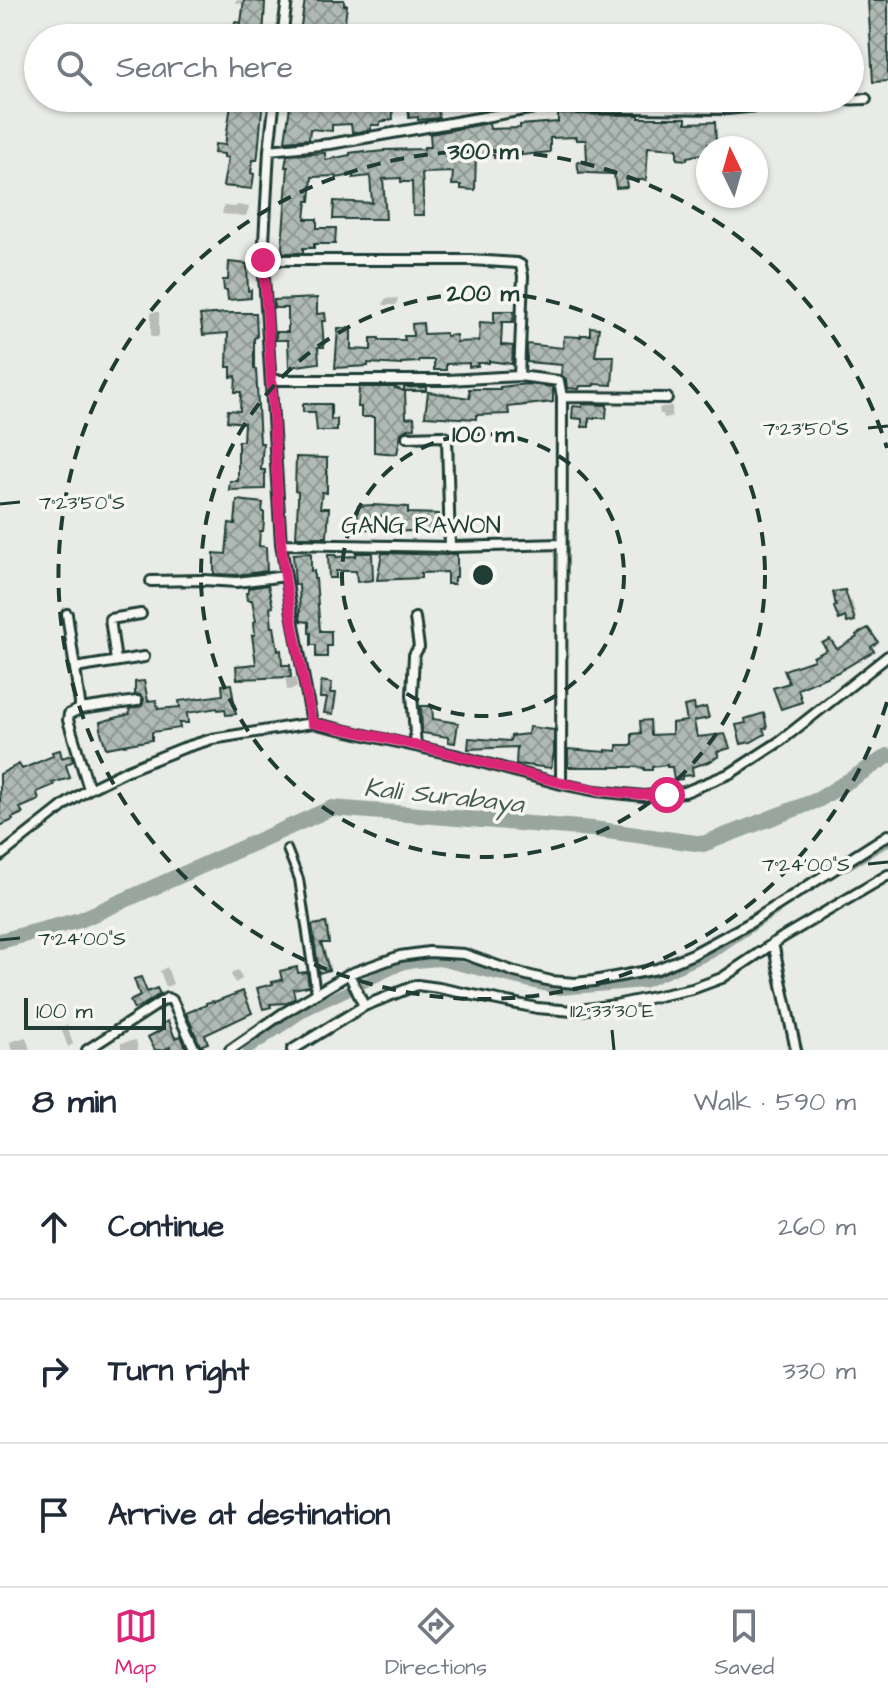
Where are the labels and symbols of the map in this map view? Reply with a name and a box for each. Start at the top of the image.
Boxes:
text: 300 m [447,135,519,169]
north arrow [696,136,768,208]
route end [245,242,281,278]
text: 200 m [446,277,519,311]
text: 7°23'50"S [763,415,849,443]
text: 100 m [452,418,514,452]
text: 7°23'50"S [39,489,125,517]
street label: GANG RAWON [341,509,501,543]
centre of rings [469,561,497,589]
water label: Kali Surabaya [362,770,527,823]
route start [649,777,685,813]
text: 7°24'00"S [762,851,850,879]
text: 7°24'00"S [38,925,126,953]
scale bar [24,994,166,1030]
text: 112°33'30"E [570,997,654,1025]

